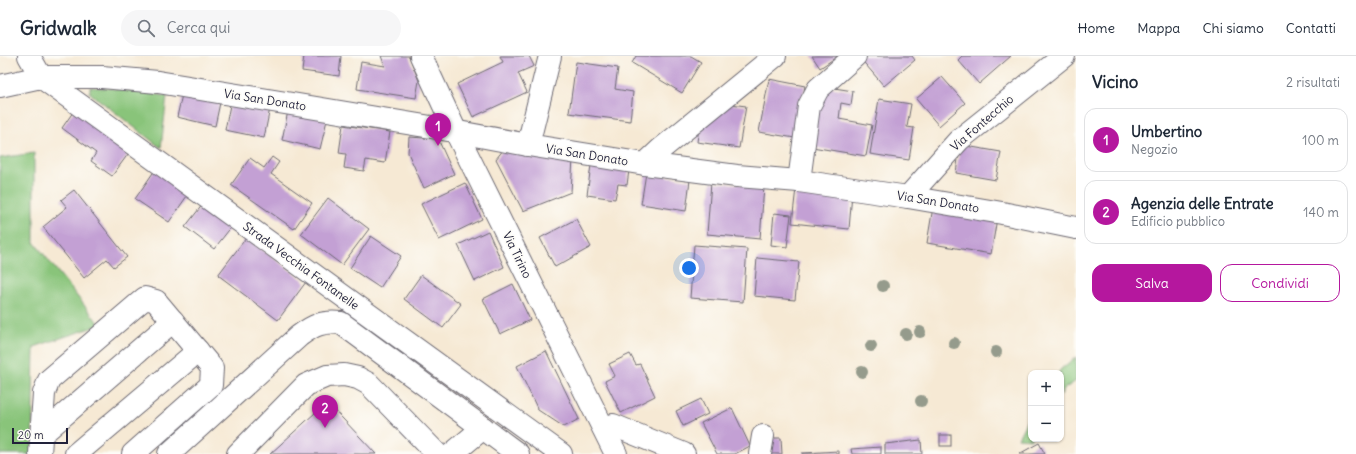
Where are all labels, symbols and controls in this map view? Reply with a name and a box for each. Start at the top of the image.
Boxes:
search box [121,10,401,46]
text: Gridwalk [20,16,97,40]
icon: search [135,17,157,39]
text: Cerca qui [167,18,230,37]
text: Home [1077,19,1115,37]
text: Mappa [1137,19,1180,37]
text: Chi siamo [1202,19,1264,37]
text: Contatti [1286,19,1336,37]
text: Vicino [1092,71,1138,93]
text: 2 risultati [1286,74,1340,91]
street label: Via San Donato [223,86,308,113]
street label: Via Fontecchio [947,91,1016,154]
pin: 1 [425,113,451,146]
text: Umbertino [1131,122,1202,141]
text: 1 [1103,132,1109,149]
text: 100 m [1302,132,1339,149]
street label: Via San Donato [545,141,630,168]
text: Negozio [1131,141,1178,158]
street label: Via San Donato [896,188,981,215]
text: Agenzia delle Entrate [1131,194,1273,213]
text: 2 [1102,204,1110,221]
text: 140 m [1303,204,1339,221]
text: Edificio pubblico [1131,213,1225,230]
street label: Strada Vecchia Fontanelle [240,218,362,313]
street label: Via Tirino [500,229,535,281]
your location [679,258,699,278]
button: Salva [1092,264,1212,302]
button: Condividi [1220,264,1340,302]
map controls [1028,370,1064,442]
button: + [1028,370,1064,406]
pin: 2 [312,395,338,428]
button: − [1028,406,1064,442]
scale bar [12,426,68,445]
text: 20 m [18,428,44,442]

